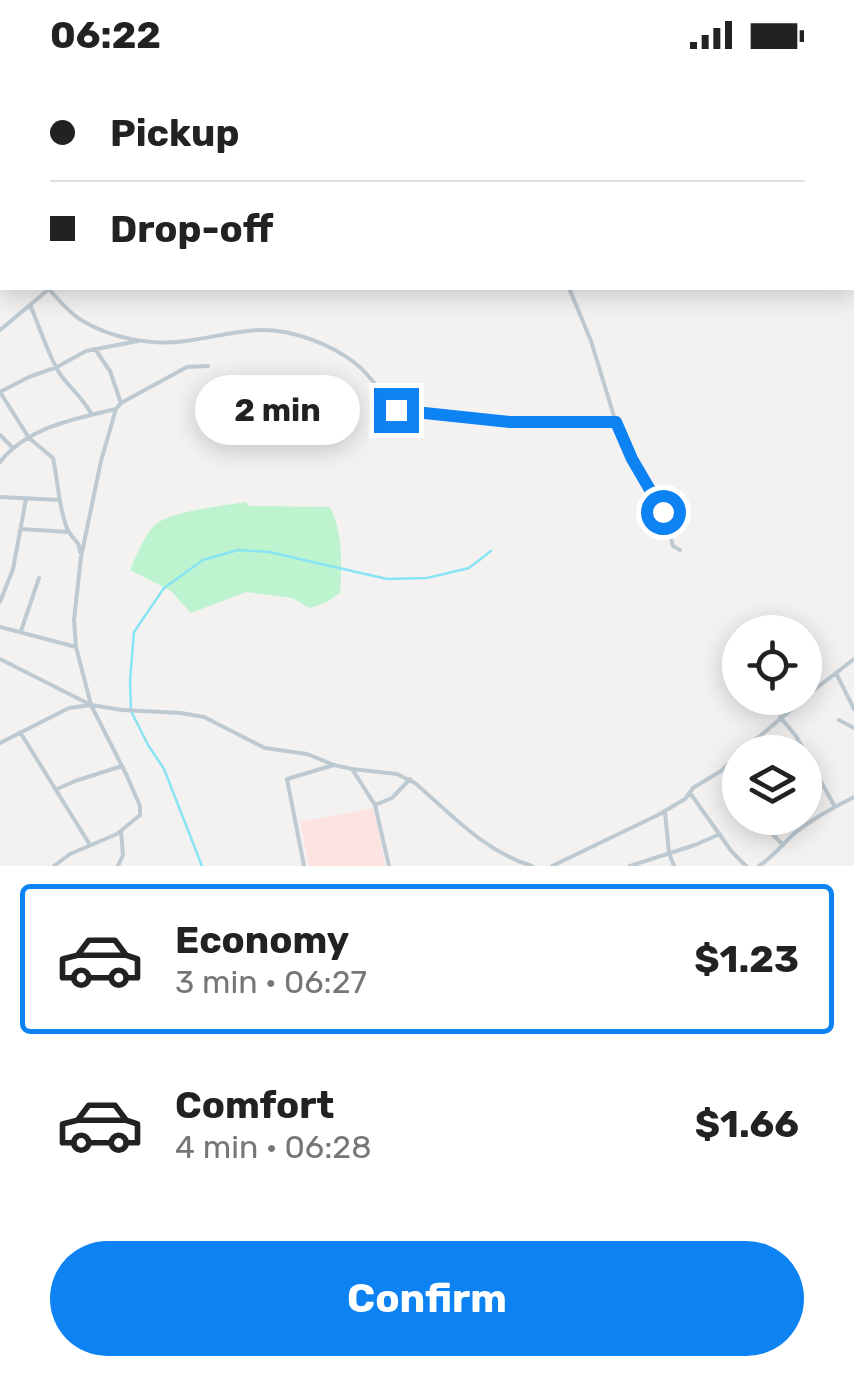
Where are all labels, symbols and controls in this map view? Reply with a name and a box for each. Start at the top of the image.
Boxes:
text: 06:22 [50,12,161,58]
text: Pickup [110,110,239,156]
text: Drop-off [110,206,273,252]
callout: 2 min [196,375,361,445]
route end [374,388,419,433]
text: 2 min [234,391,321,429]
route start [641,490,686,535]
map controls [722,615,822,835]
button: locate [722,615,822,715]
button: layers [722,735,822,835]
icon: car [55,914,145,1004]
text: Economy [175,917,349,963]
text: $1.23 [694,936,799,982]
text: 3 min · 06:27 [175,963,367,1001]
icon: car [55,1079,145,1169]
text: Comfort [175,1082,334,1128]
text: $1.66 [695,1101,799,1147]
text: 4 min · 06:28 [175,1128,371,1166]
button: Confirm [50,1241,804,1356]

